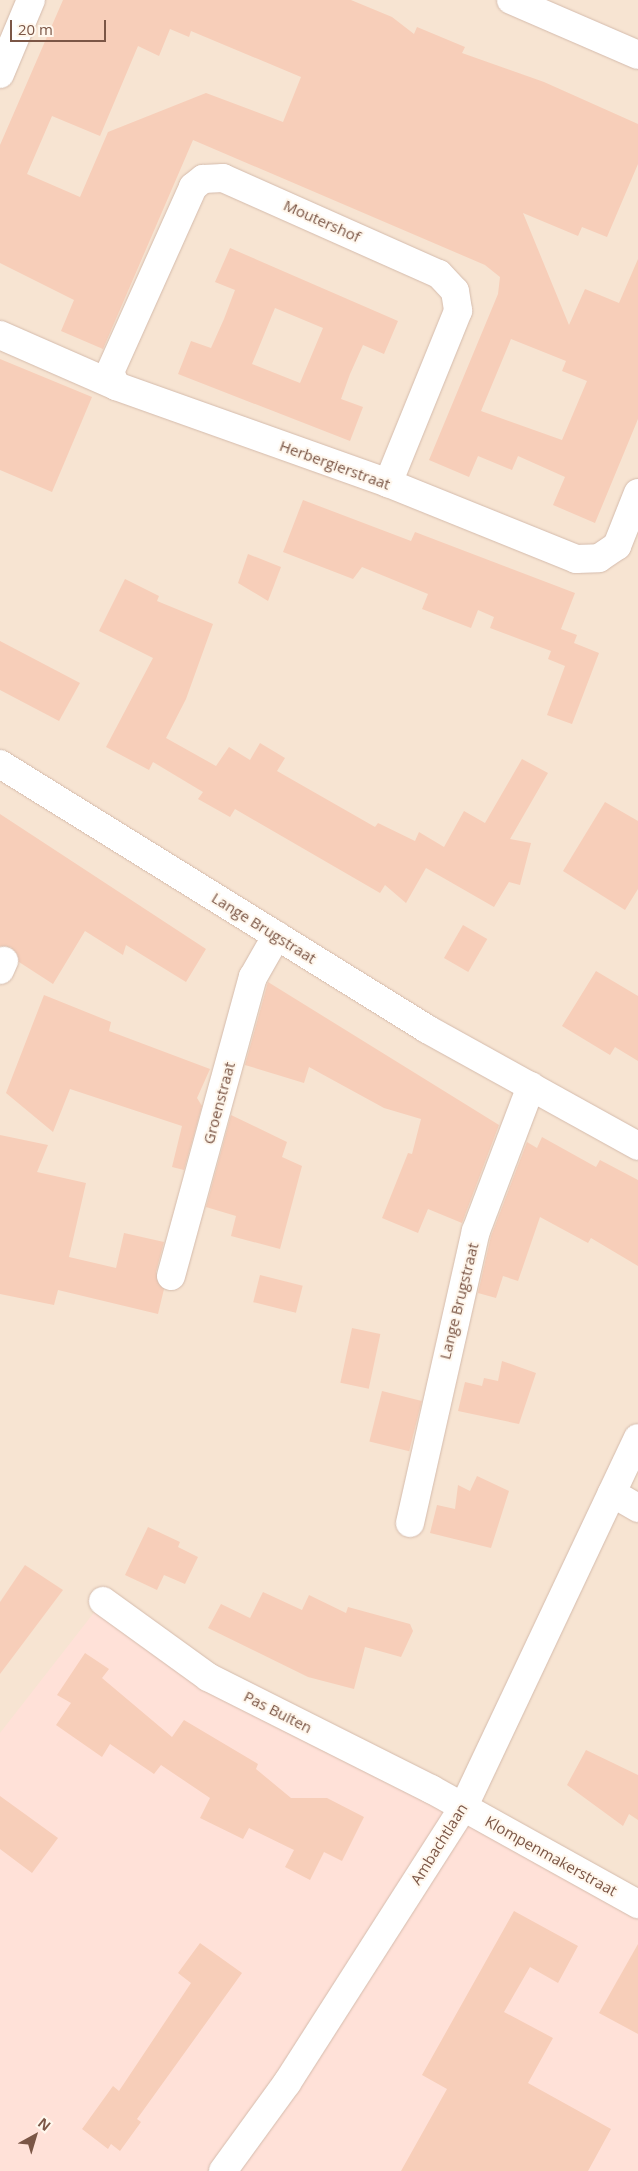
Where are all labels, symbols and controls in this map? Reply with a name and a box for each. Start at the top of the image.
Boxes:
scale bar [12,10,109,42]
text: 20 m [18,19,53,39]
street label: Moutershof [281,196,363,246]
street label: Herbergierstraat [277,437,393,493]
street label: Lange Brugstraat [209,889,319,967]
street label: Groenstraat [199,1060,239,1146]
street label: Lange Brugstraat [436,1241,482,1361]
street label: Pas Buiten [241,1687,315,1737]
street label: Ambachtlaan [407,1800,471,1888]
street label: Klompenmakerstraat [482,1812,620,1900]
north arrow [10,2111,60,2161]
text: N [34,2113,55,2135]

